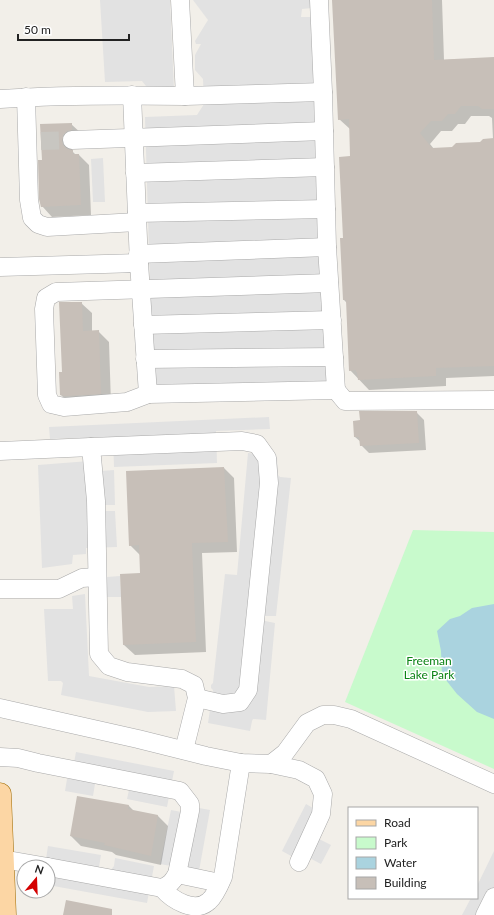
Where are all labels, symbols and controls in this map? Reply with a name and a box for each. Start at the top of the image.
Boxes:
scale bar [18,16,129,42]
text: 50 m [24,22,51,37]
park label: Freeman Lake Park [404,653,455,682]
legend [348,807,478,899]
text: Road [384,815,411,830]
text: Park [384,835,408,850]
text: Water [384,855,417,870]
north arrow [16,859,56,899]
text: N [33,862,46,877]
text: Building [384,875,427,890]

